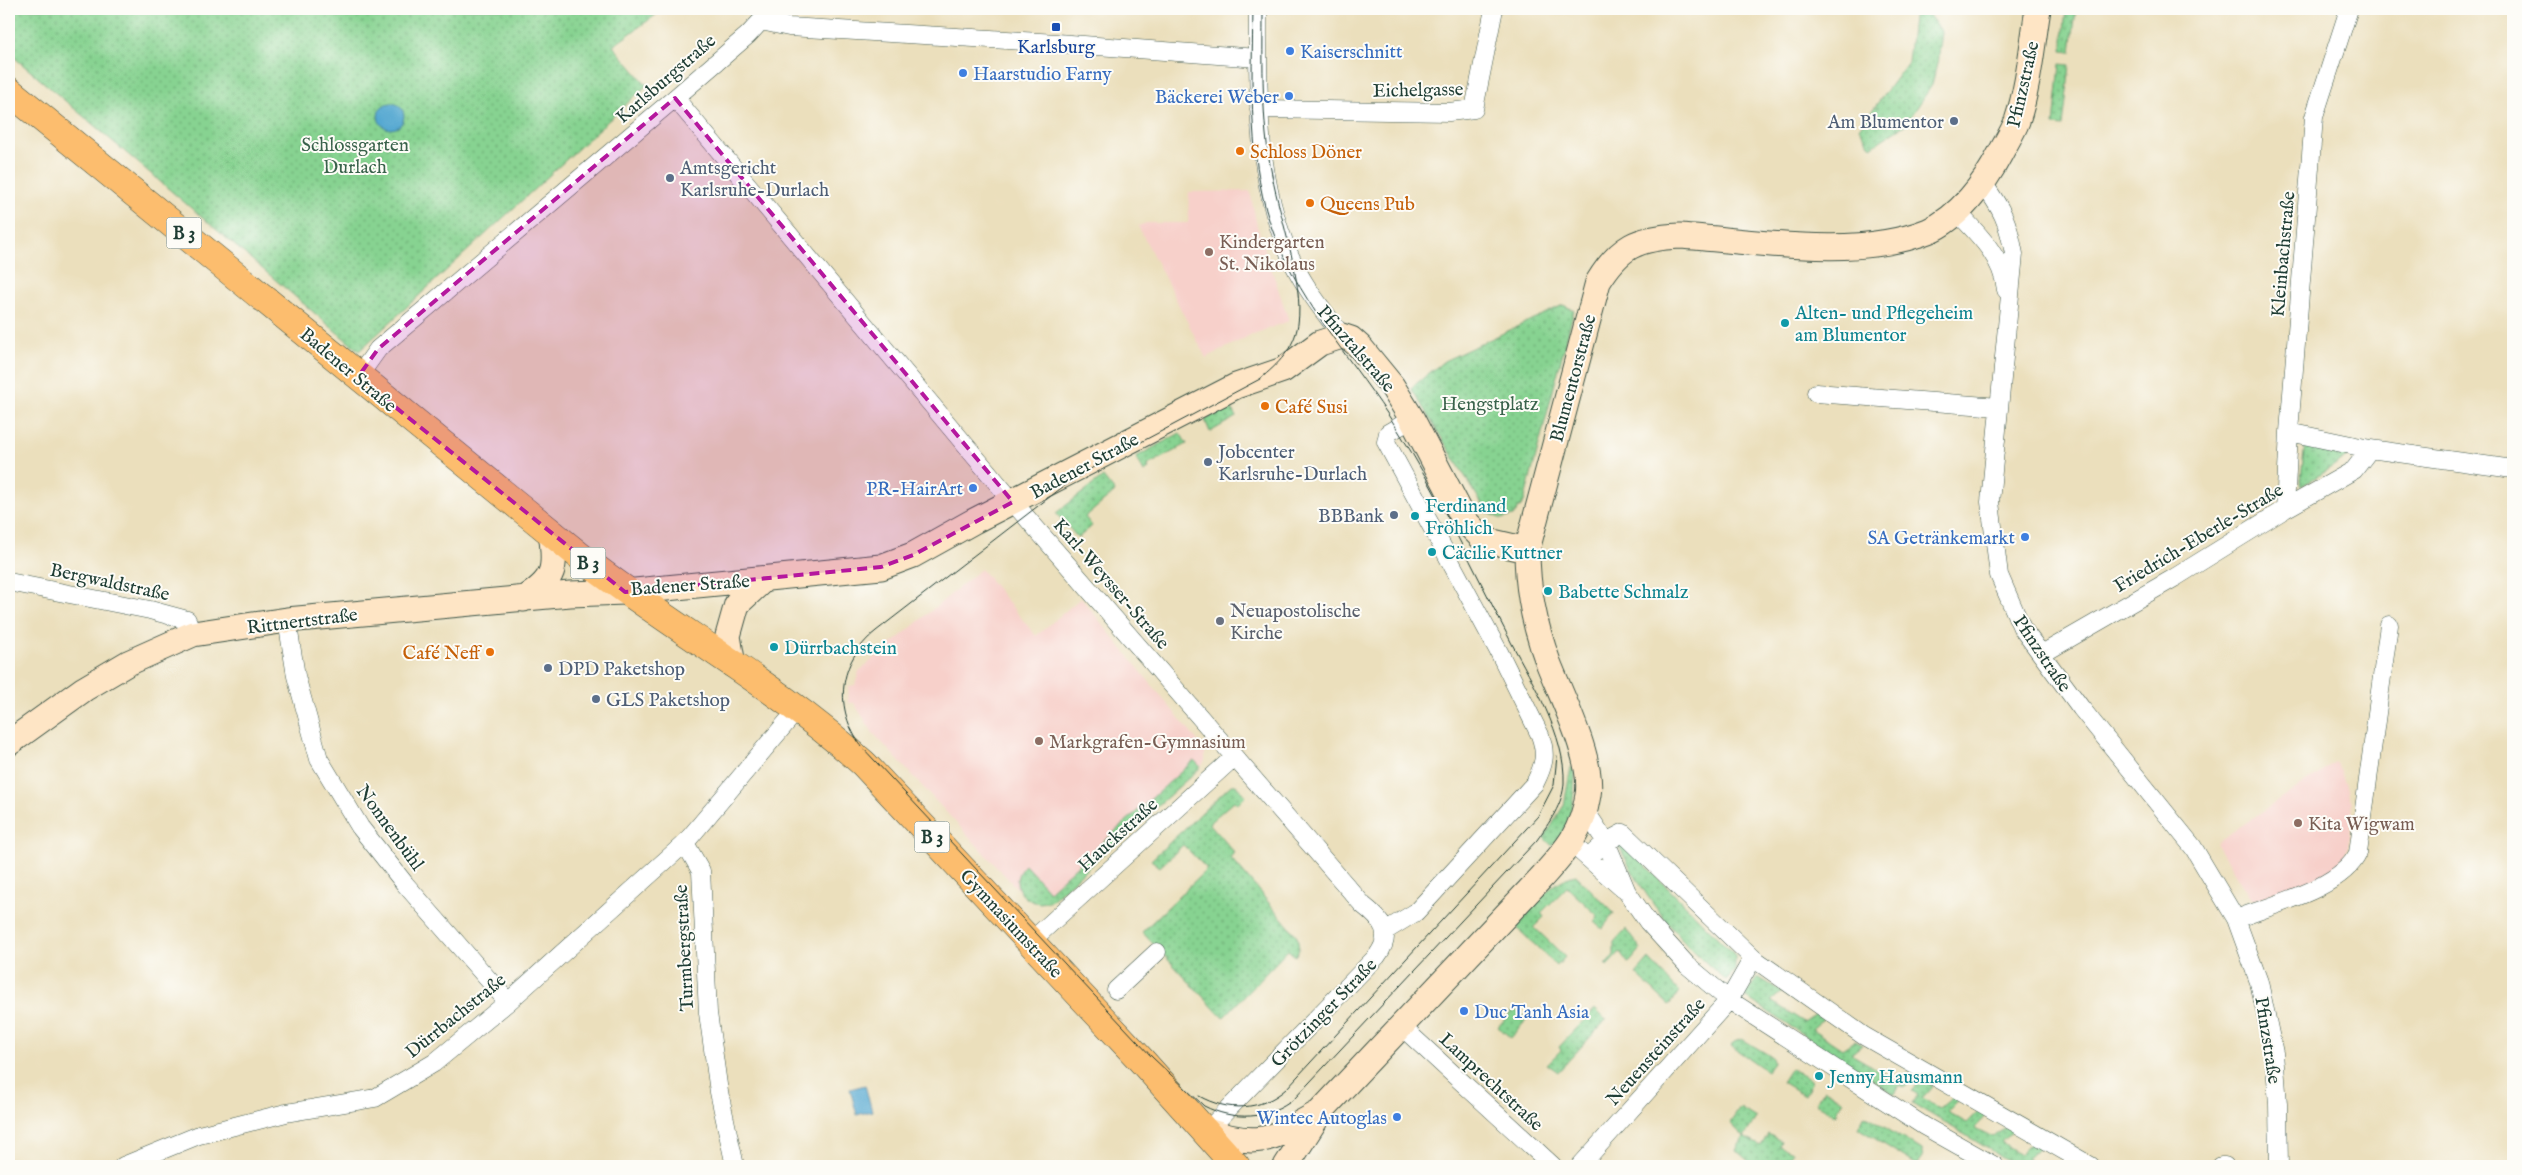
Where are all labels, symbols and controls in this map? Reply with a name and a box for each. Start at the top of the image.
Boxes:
marker: Karlsburg [1050,21,1062,33]
street label: Karlsburgstraße [611,29,722,130]
place label: Karlsburg [1017,36,1096,60]
street label: Pfinzstraße [2002,39,2046,130]
place label: Kaiserschnitt [1300,41,1403,65]
marker: Kaiserschnitt [1284,45,1296,57]
place label: Haarstudio Farny [973,63,1112,87]
marker: Haarstudio Farny [957,67,969,79]
street label: Eichelgasse [1372,78,1464,104]
place label: Bäckerei Weber [1155,86,1279,110]
marker: Bäckerei Weber [1283,90,1295,102]
place label: Am Blumentor [1827,111,1944,135]
marker: Am Blumentor [1948,115,1960,127]
park label: Schlossgarten Durlach [301,134,409,180]
place label: Schloss Döner [1250,141,1362,165]
marker: Schloss Döner [1234,145,1246,157]
place label: Amtsgericht Karlsruhe-Durlach [679,157,829,203]
marker: Amtsgericht Karlsruhe-Durlach [664,172,676,184]
street label: Kleinbachstraße [2267,190,2301,318]
place label: Queens Pub [1320,193,1415,217]
marker: Queens Pub [1304,197,1316,209]
road number: B 3 [166,218,202,248]
place label: Kindergarten St. Nikolaus [1219,231,1325,277]
marker: Kindergarten St. Nikolaus [1203,246,1215,258]
street label: Pfinztalstraße [1311,301,1400,398]
place label: Alten- und Pflegeheim am Blumentor [1794,302,1973,348]
street label: Blumentorstraße [1545,312,1603,445]
marker: Alten- und Pflegeheim am Blumentor [1779,317,1791,329]
street label: Badener Straße [294,323,401,418]
park label: Hengstplatz [1441,393,1539,417]
place label: Café Susi [1275,396,1348,420]
marker: Café Susi [1259,400,1271,412]
street label: Badener Straße [1027,428,1144,505]
place label: Jobcenter Karlsruhe-Durlach [1216,441,1367,487]
marker: Jobcenter Karlsruhe-Durlach [1202,456,1214,468]
place label: PR-HairArt [866,478,963,502]
street label: Friedrich-Eberle-Straße [2110,478,2288,599]
marker: PR-HairArt [967,482,979,494]
place label: Ferdinand Fröhlich [1425,495,1507,541]
place label: BBBank [1318,505,1385,529]
marker: BBBank [1388,509,1400,521]
marker: Ferdinand Fröhlich [1409,510,1421,522]
street label: Karl-Weysser-Straße [1047,514,1174,655]
place label: SA Getränkemarkt [1867,527,2015,551]
marker: SA Getränkemarkt [2019,531,2031,543]
place label: Cäcilie Kuttner [1442,542,1563,566]
marker: Cäcilie Kuttner [1426,546,1438,558]
road number: B 3 [570,548,606,578]
street label: Bergwaldstraße [48,559,172,607]
street label: Badener Straße [630,570,751,602]
place label: Babette Schmalz [1558,581,1689,605]
marker: Babette Schmalz [1542,585,1554,597]
place label: Neuapostolische Kirche [1230,600,1361,646]
street label: Rittnertstraße [245,603,359,641]
street label: Pfinzstraße [2007,611,2076,697]
marker: Neuapostolische Kirche [1214,615,1226,627]
place label: Dürrbachstein [784,637,897,661]
marker: Dürrbachstein [768,641,780,653]
place label: Café Neff [403,642,483,666]
marker: Café Neff [484,646,496,658]
place label: DPD Paketshop [558,658,685,682]
marker: DPD Paketshop [542,662,554,674]
place label: GLS Paketshop [606,689,730,713]
marker: GLS Paketshop [590,693,602,705]
place label: Markgrafen-Gymnasium [1049,731,1246,755]
marker: Markgrafen-Gymnasium [1033,735,1045,747]
street label: Nonnenbühl [350,781,429,876]
street label: Hauckstraße [1073,793,1164,878]
place label: Kita Wigwam [2308,813,2415,837]
marker: Kita Wigwam [2292,817,2304,829]
road number: B 3 [914,822,950,852]
street label: Gymnasiumstraße [954,865,1067,984]
street label: Turmbergstraße [670,884,700,1012]
street label: Grötzinger Straße [1266,953,1383,1073]
street label: Dürrbachstraße [401,968,512,1064]
street label: Neuensteinstraße [1602,993,1712,1111]
street label: Pfinzstraße [2248,995,2286,1086]
place label: Duc Tanh Asia [1474,1001,1590,1025]
marker: Duc Tanh Asia [1458,1005,1470,1017]
street label: Lamprechtstraße [1433,1028,1548,1137]
place label: Jenny Hausmann [1827,1066,1963,1090]
marker: Jenny Hausmann [1813,1070,1825,1082]
place label: Wintec Autoglas [1256,1107,1387,1131]
marker: Wintec Autoglas [1391,1111,1403,1123]

